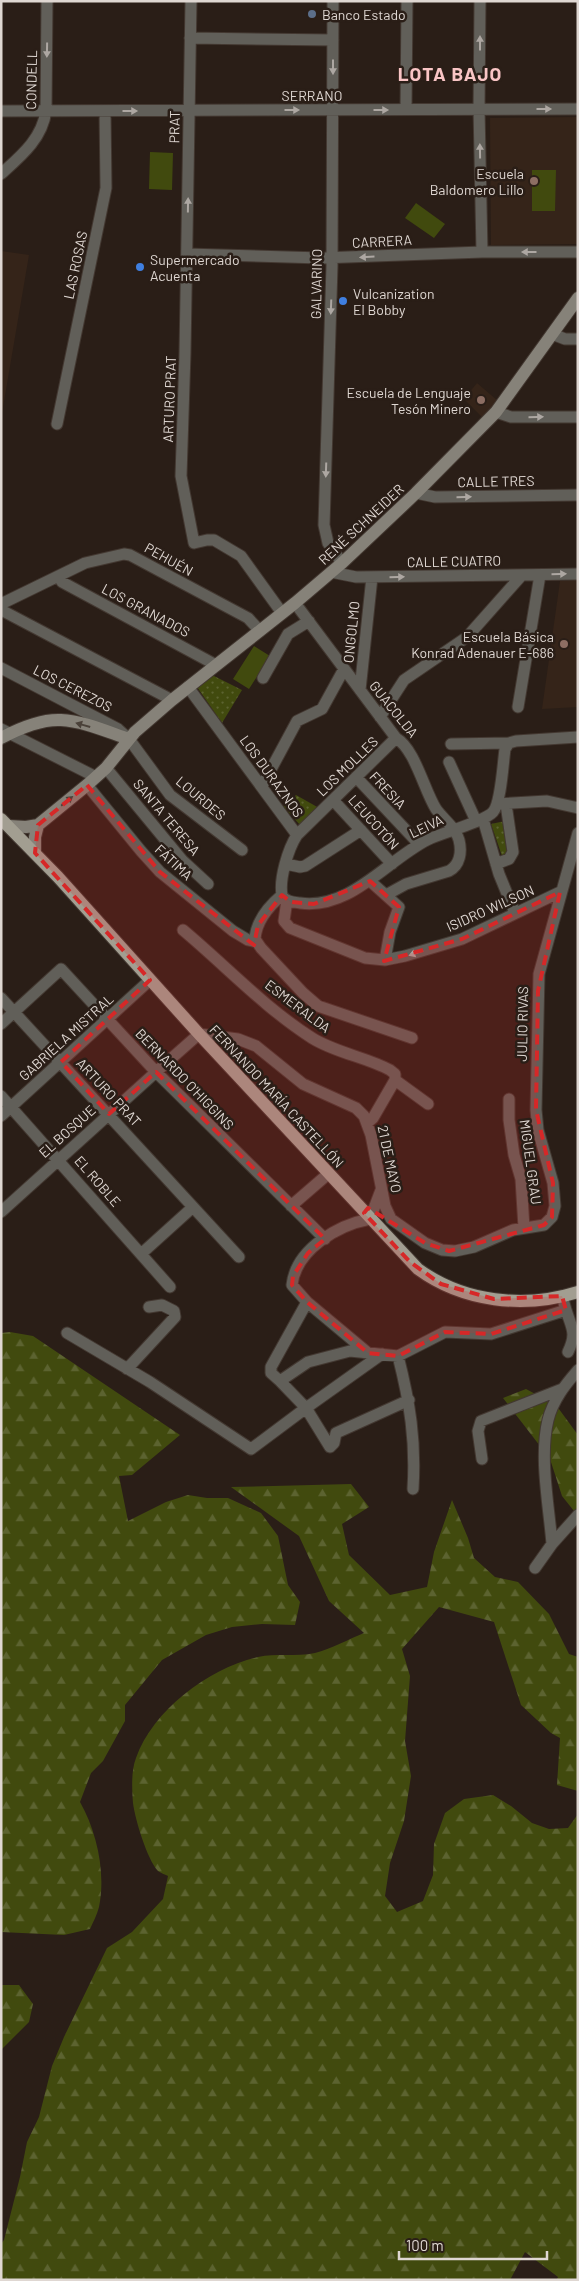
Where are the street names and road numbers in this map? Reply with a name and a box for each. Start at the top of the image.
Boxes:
street label: CONDELL [22,50,40,110]
street label: SERRANO [282,87,342,104]
street label: PRAT [165,110,183,144]
street label: LAS ROSAS [59,229,91,301]
street label: CARRERA [352,231,413,251]
street label: GALVARINO [307,249,325,319]
street label: ARTURO PRAT [159,355,179,443]
street label: CALLE TRES [457,472,535,490]
street label: RENÉ SCHNEIDER [315,480,407,568]
street label: PEHUÉN [142,539,196,579]
street label: CALLE CUATRO [407,552,501,570]
street label: LOS GRANADOS [99,580,193,640]
street label: ONGOLMO [339,600,363,664]
street label: LOS CEREZOS [31,661,115,715]
street label: GUACOLDA [366,677,422,741]
street label: LOS DURAZNOS [237,732,307,820]
street label: LOS MOLLES [313,732,381,800]
street label: FRESIA [366,768,410,813]
street label: LOURDES [173,772,229,824]
street label: SANTA TERESA [130,775,204,859]
street label: LEUCOTÓN [345,791,403,853]
street label: LEIVA [406,811,446,841]
street label: FÁTIMA [152,840,197,884]
street label: ISIDRO WILSON [443,881,537,935]
street label: ESMERALDA [262,976,334,1036]
street label: JULIO RIVAS [513,986,531,1062]
street label: GABRIELA MISTRAL [15,990,117,1084]
street label: FERNANDO MARÍA CASTELLÓN [206,1021,348,1171]
street label: BERNARDO O'HIGGINS [132,1025,238,1133]
street label: ARTURO PRAT [73,1054,145,1130]
street label: EL BOSQUE [35,1101,99,1161]
street label: MIGUEL GRAU [517,1118,545,1206]
street label: 21 DE MAYO [375,1124,405,1194]
street label: EL ROBLE [71,1152,125,1210]

